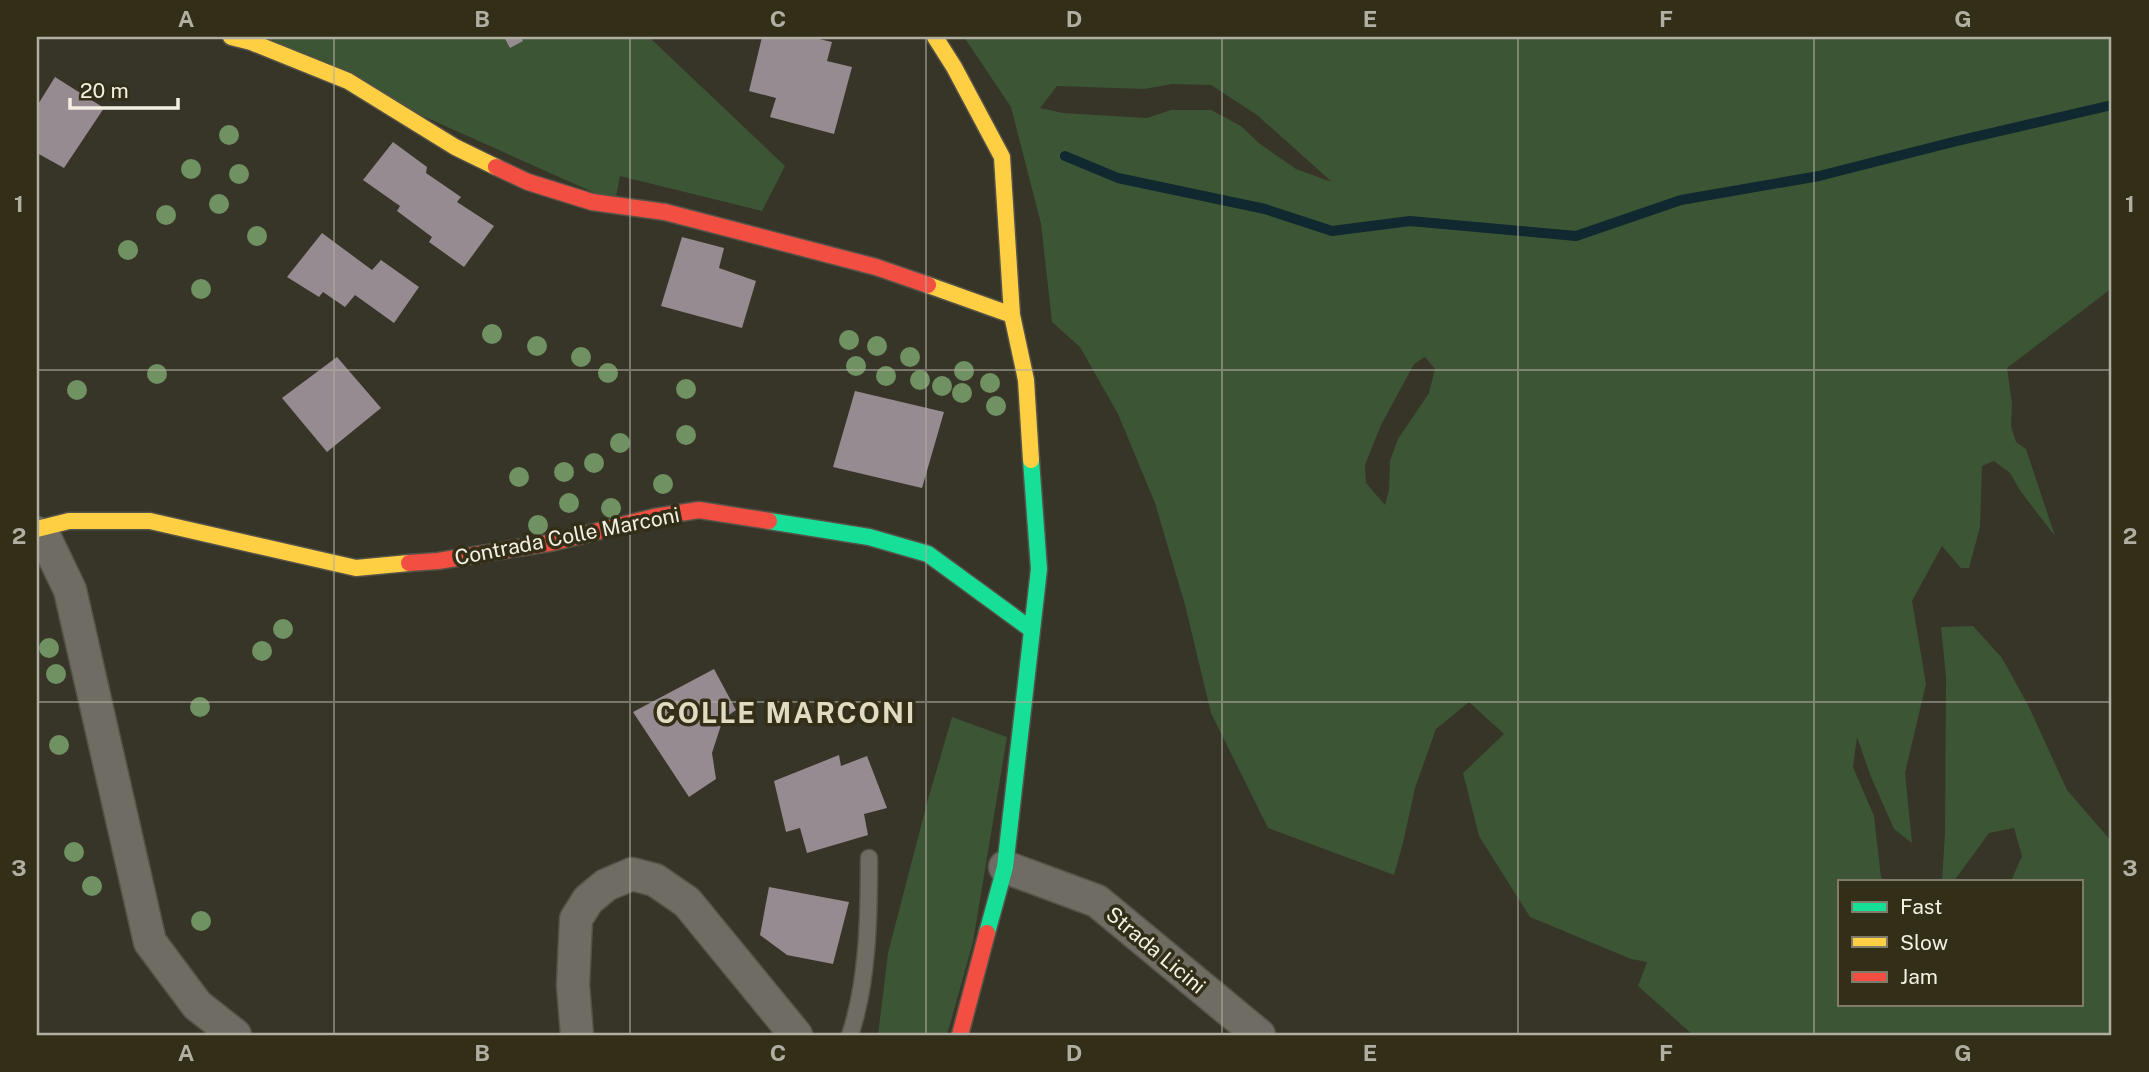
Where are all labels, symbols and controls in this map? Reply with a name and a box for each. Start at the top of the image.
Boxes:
text: A [178,5,195,32]
text: B [474,5,490,32]
text: C [770,5,786,32]
text: D [1066,5,1082,32]
text: E [1363,5,1377,32]
text: F [1659,5,1673,32]
text: G [1954,5,1972,32]
scale bar [70,66,178,110]
text: 20 m [80,78,129,103]
text: 1 [14,190,24,217]
text: 1 [2125,190,2135,217]
street label: Contrada Colle Marconi [452,502,682,570]
text: 2 [12,522,26,549]
text: 2 [2123,522,2137,549]
district label: COLLE MARCONI [656,696,916,729]
text: 3 [11,854,27,881]
text: 3 [2122,854,2138,881]
legend [1838,880,2082,1006]
text: Fast [1900,894,1942,919]
street label: Strada Licini [1101,901,1211,999]
text: Slow [1900,930,1948,955]
text: Jam [1900,964,1938,989]
text: A [178,1039,195,1066]
text: B [474,1039,490,1066]
text: C [770,1039,786,1066]
text: D [1066,1039,1082,1066]
text: E [1363,1039,1377,1066]
text: F [1659,1039,1673,1066]
text: G [1954,1039,1972,1066]

